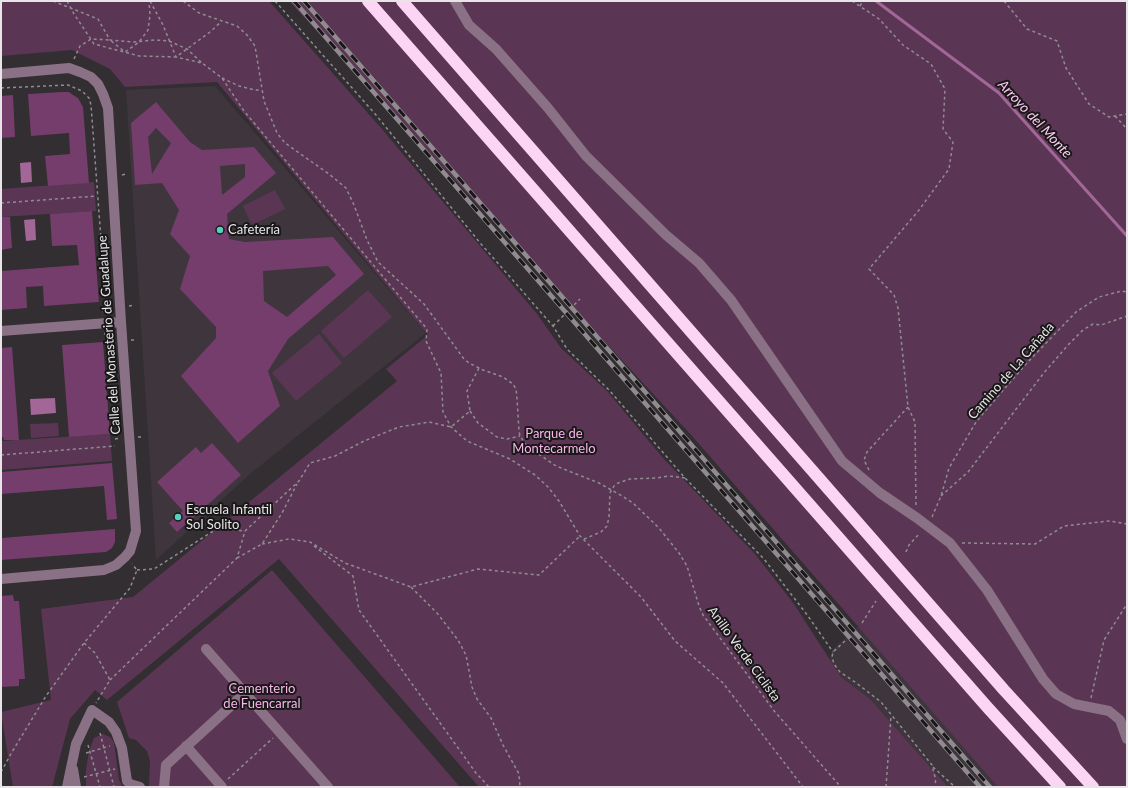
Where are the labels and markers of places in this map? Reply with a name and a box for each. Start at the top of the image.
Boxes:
place label: Cafetería [228,222,280,238]
marker: Cafetería [215,225,225,235]
place label: Escuela Infantil Sol Solito [186,502,272,533]
marker: Escuela Infantil Sol Solito [173,512,183,522]

